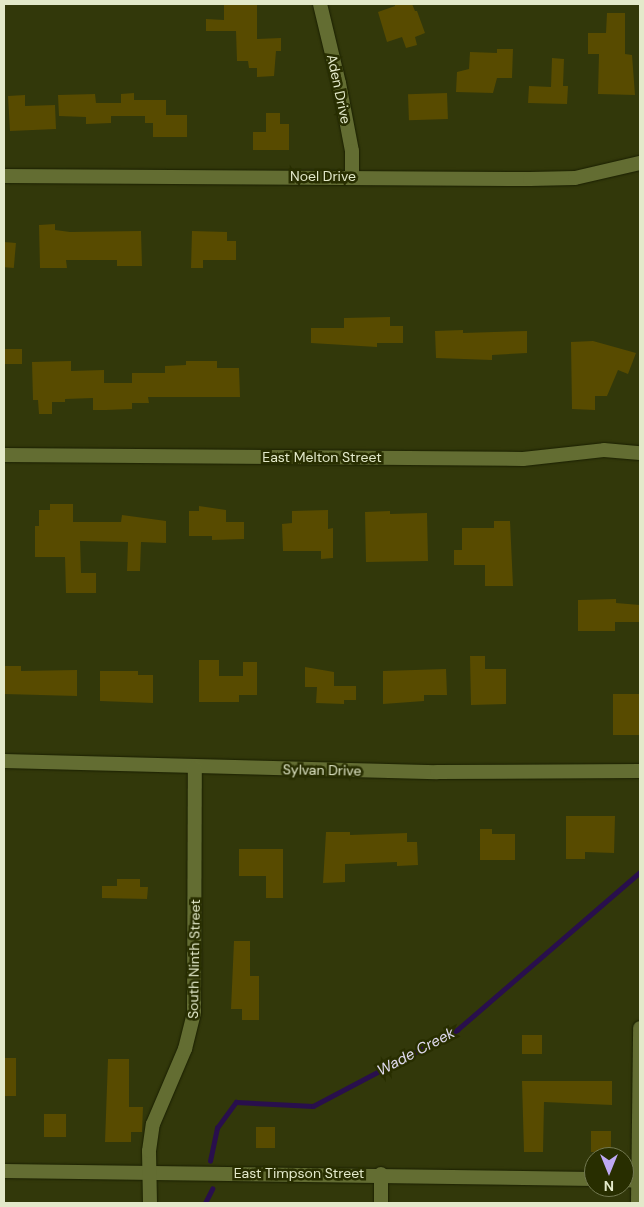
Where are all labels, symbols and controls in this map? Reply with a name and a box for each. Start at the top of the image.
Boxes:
street label: Aden Drive [323,53,355,125]
street label: Noel Drive [290,168,356,184]
street label: East Melton Street [262,449,382,465]
street label: Sylvan Drive [283,761,361,779]
street label: South Ninth Street [185,899,203,1019]
water label: Wade Creek [374,1024,458,1080]
north arrow [584,1147,634,1197]
street label: East Timpson Street [234,1165,364,1181]
text: N [604,1177,614,1195]

